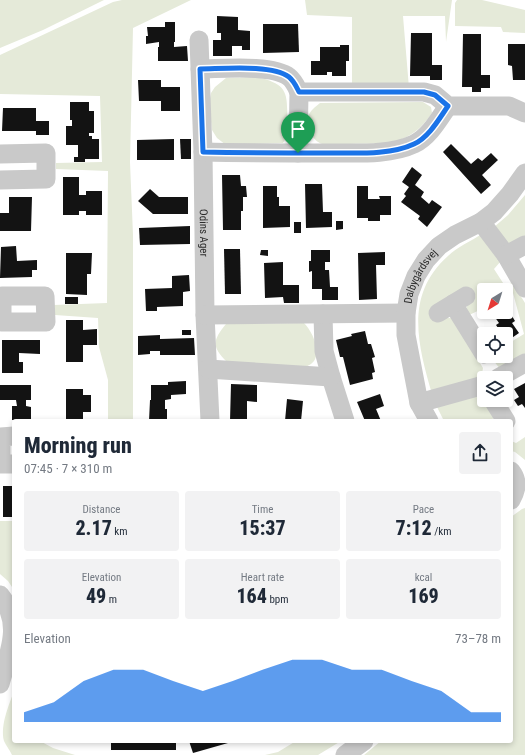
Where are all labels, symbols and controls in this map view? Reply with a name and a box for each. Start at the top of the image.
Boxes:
pin [281,112,315,153]
icon: arrive [287,118,309,140]
street label: Odins Ager [197,209,210,258]
street label: Dalbygårdsvej [402,246,440,304]
north arrow [477,283,513,319]
map controls [477,283,513,407]
button: locate [477,327,513,363]
button: layers [477,371,513,407]
button: share [459,432,501,474]
text: Morning run [24,433,132,458]
text: 07:45 · 7 × 310 m [24,461,112,476]
text: Distance [83,503,120,516]
text: Time [252,503,273,516]
text: Pace [413,503,434,516]
text: 2.17 [75,516,112,540]
text: 15:37 [239,516,286,540]
text: 7:12 [395,516,432,540]
text: km [112,525,128,538]
text: /km [432,525,452,538]
text: Elevation [82,571,121,584]
text: Heart rate [241,571,284,584]
text: kcal [415,571,432,584]
text: 49 [86,584,106,608]
text: 164 [236,584,267,608]
text: 169 [408,584,439,608]
text: m [106,593,117,606]
text: bpm [267,593,289,606]
text: Elevation [24,631,71,646]
text: 73–78 m [455,631,501,646]

